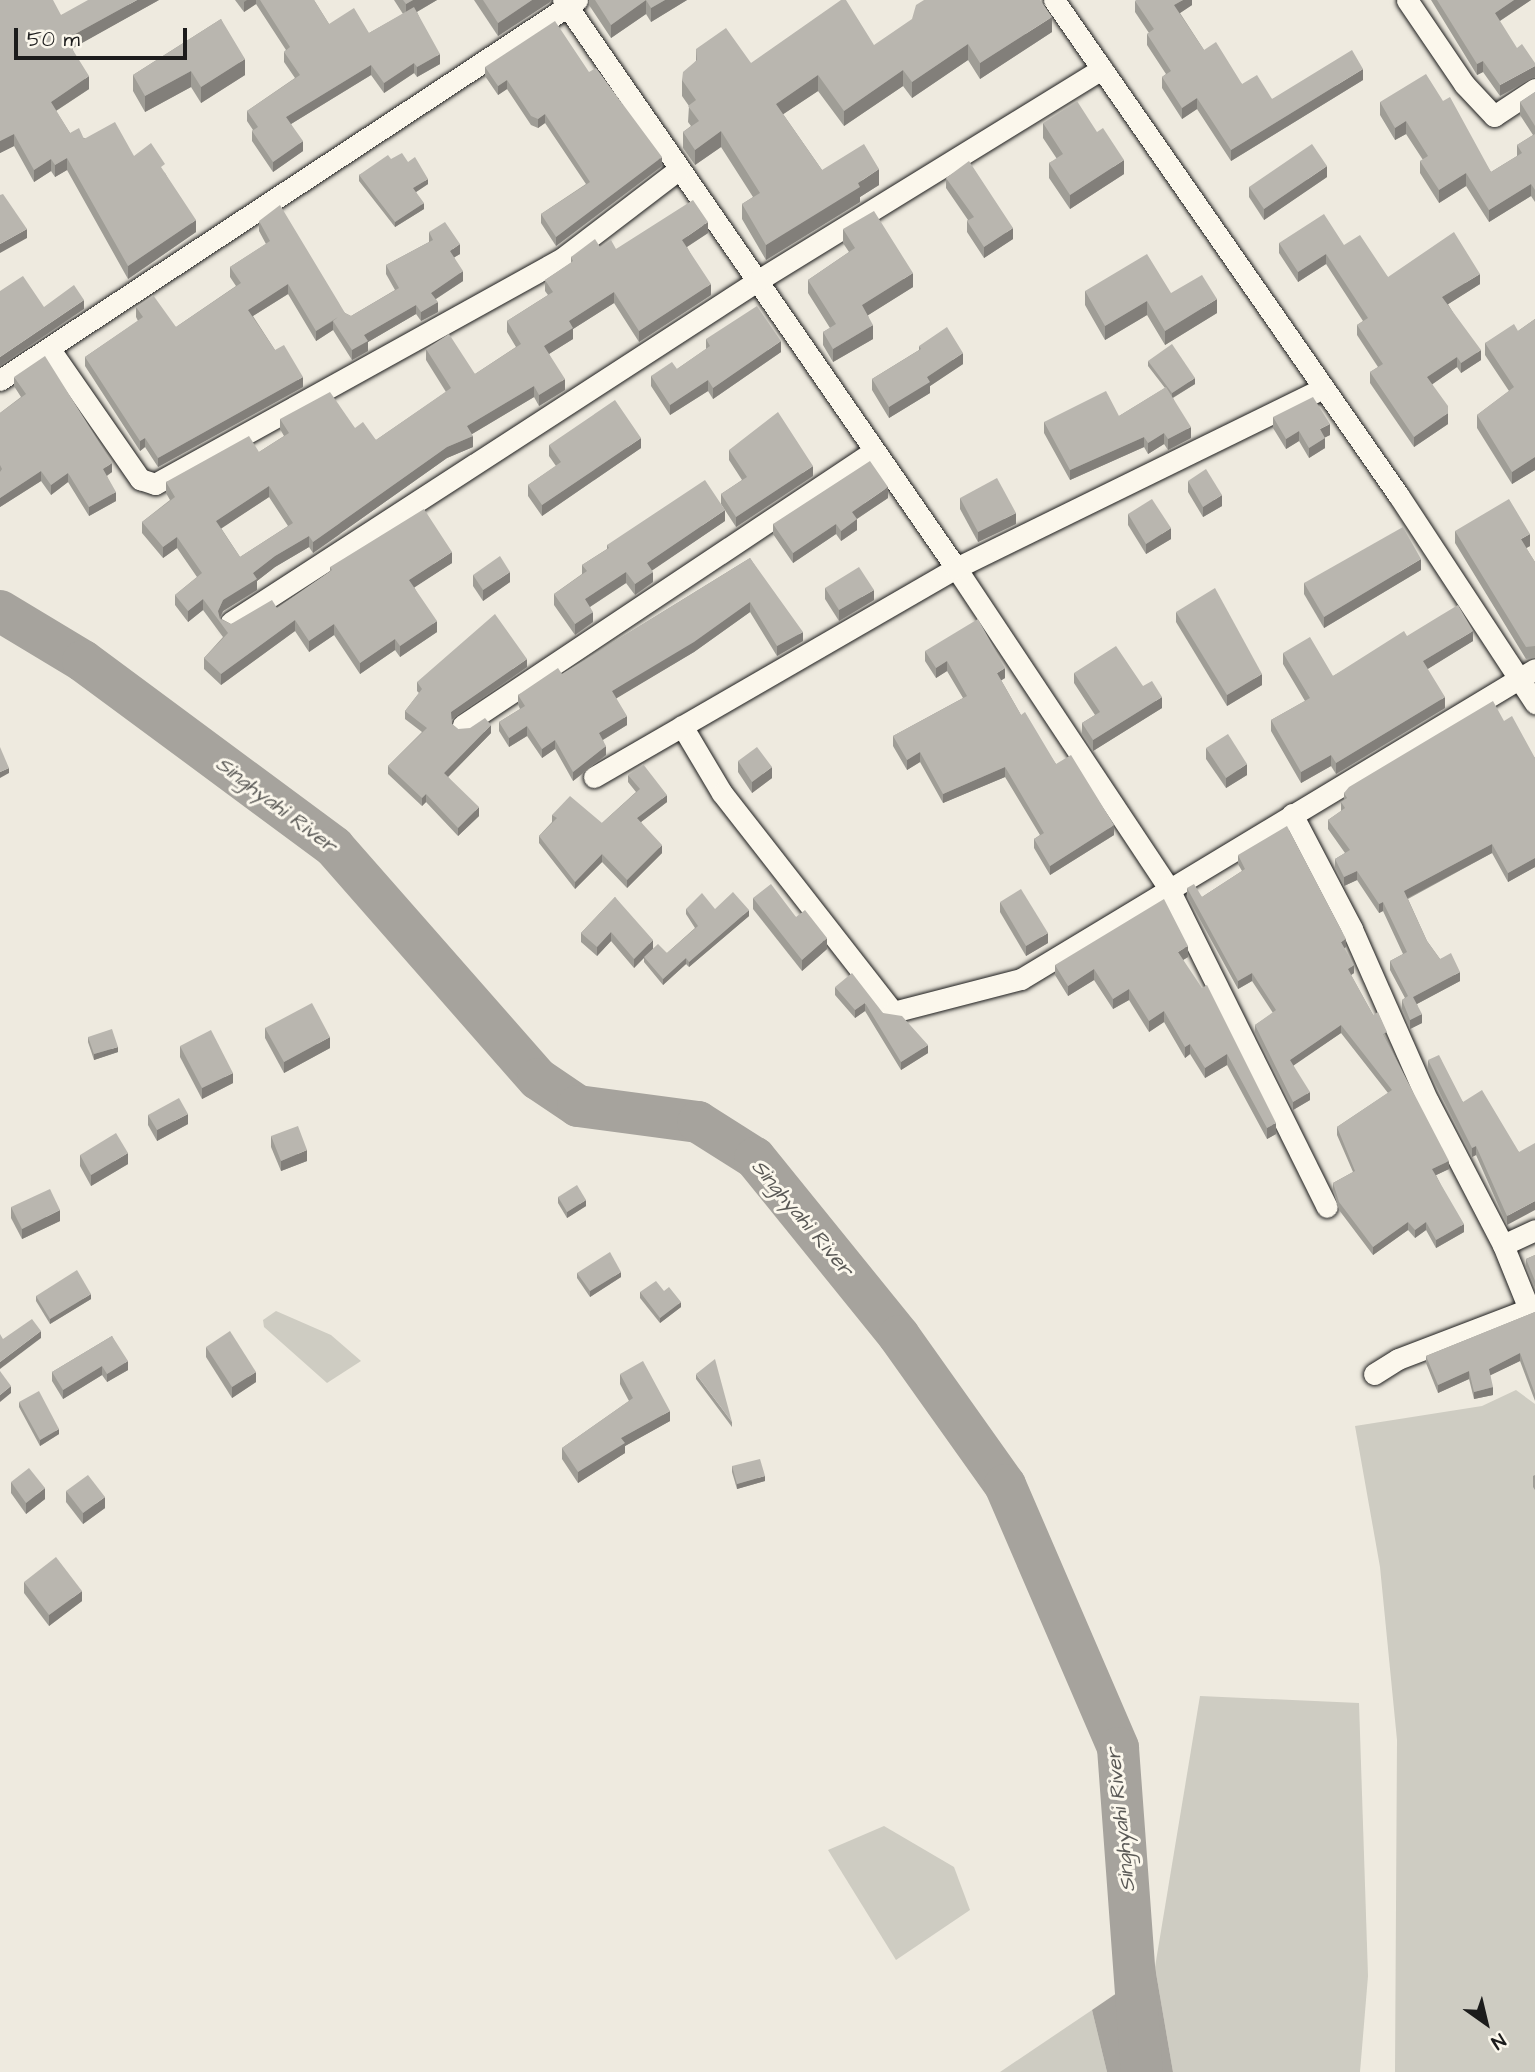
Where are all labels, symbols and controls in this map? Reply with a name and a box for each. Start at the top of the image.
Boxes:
scale bar [18,14,191,58]
text: 50 m [27,25,80,54]
water label: Singhyahi River [211,751,341,859]
water label: Singhyahi River [746,1155,858,1281]
water label: Singhyahi River [1101,1747,1141,1893]
north arrow [1451,1988,1521,2058]
text: N [1486,2026,1511,2055]

